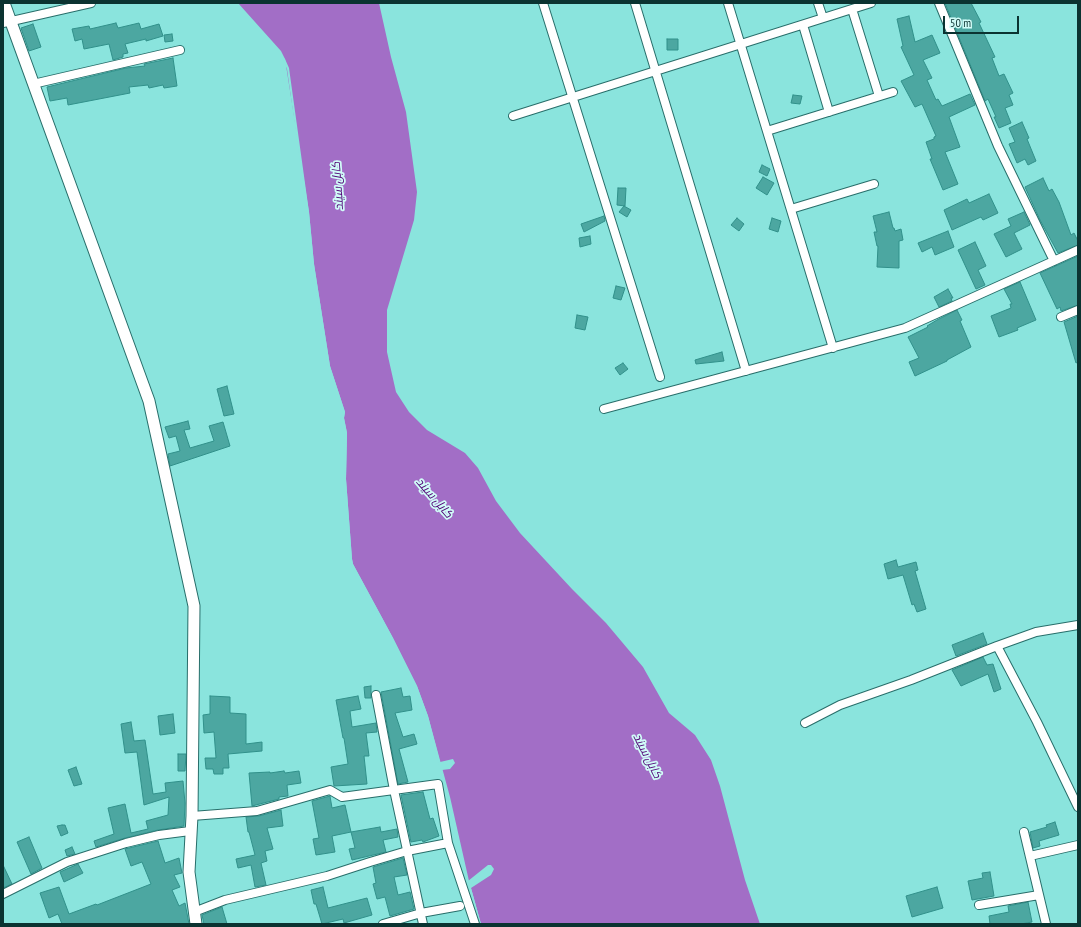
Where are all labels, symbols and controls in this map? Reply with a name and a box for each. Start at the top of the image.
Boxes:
scale bar [945,8,1021,34]
text: 50 m [950,15,971,30]
water label: کابل سيند [329,161,347,211]
water label: کابل سيند [413,475,455,521]
water label: کابل سيند [630,731,664,781]

